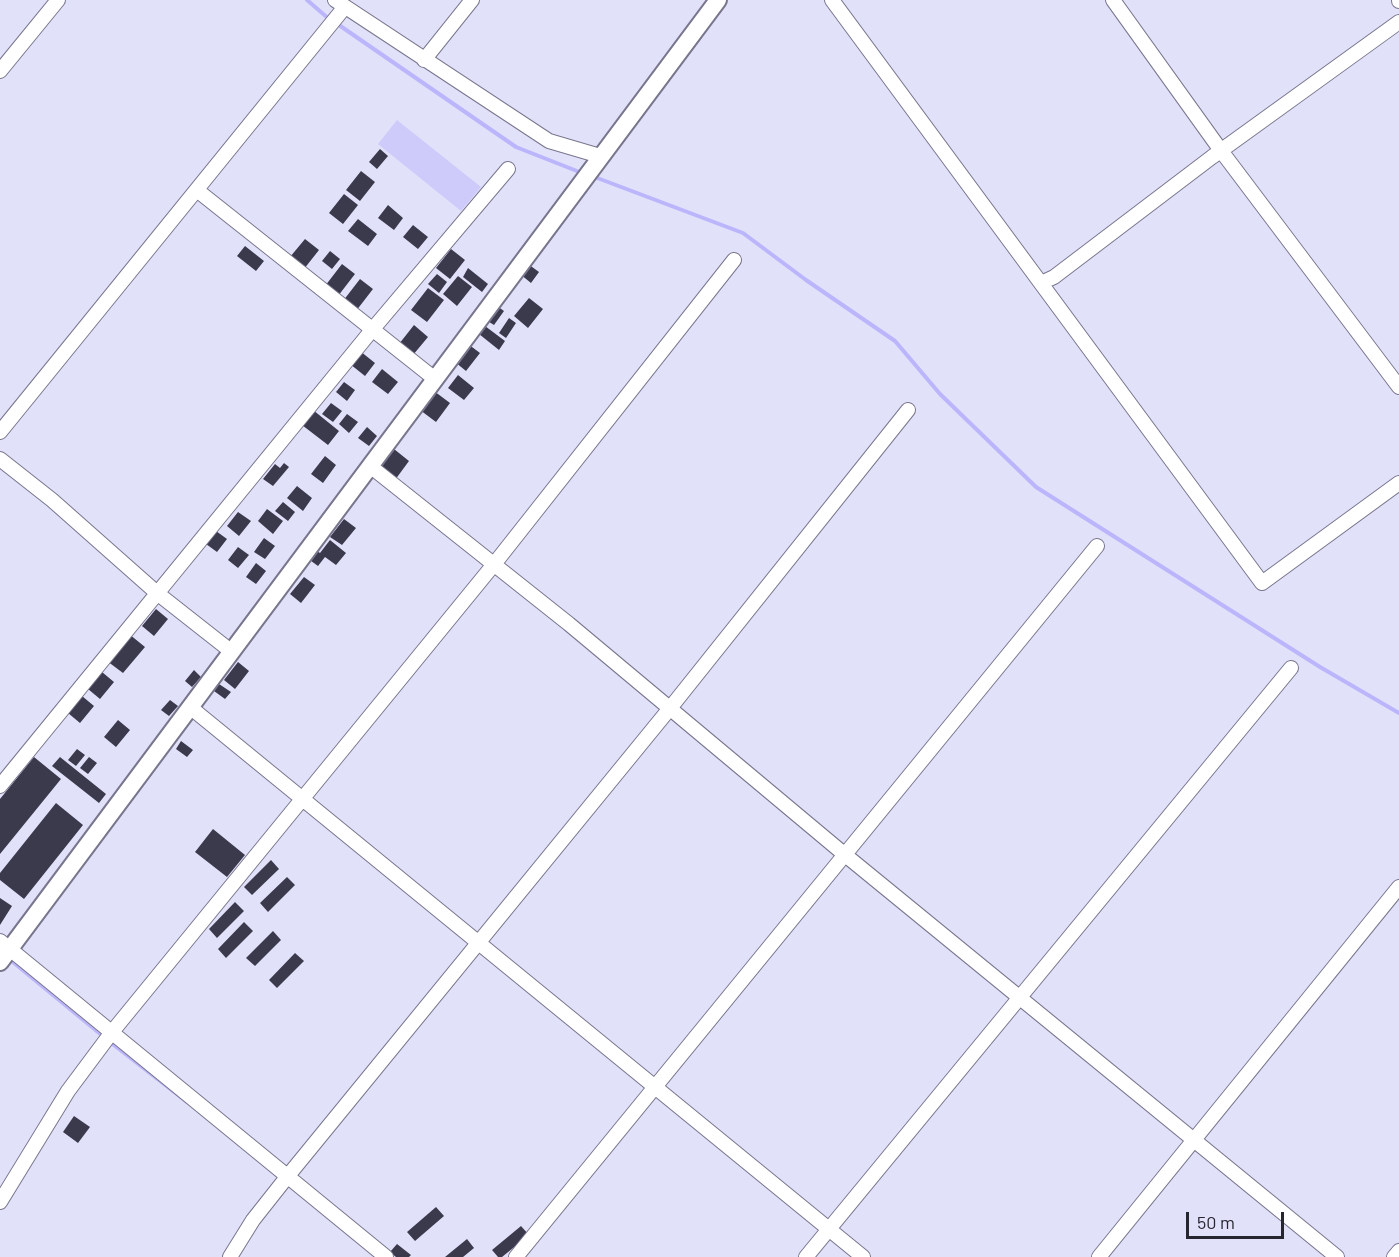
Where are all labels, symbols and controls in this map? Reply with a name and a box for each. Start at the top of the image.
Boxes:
scale bar [1189,1200,1286,1238]
text: 50 m [1197,1211,1235,1233]

